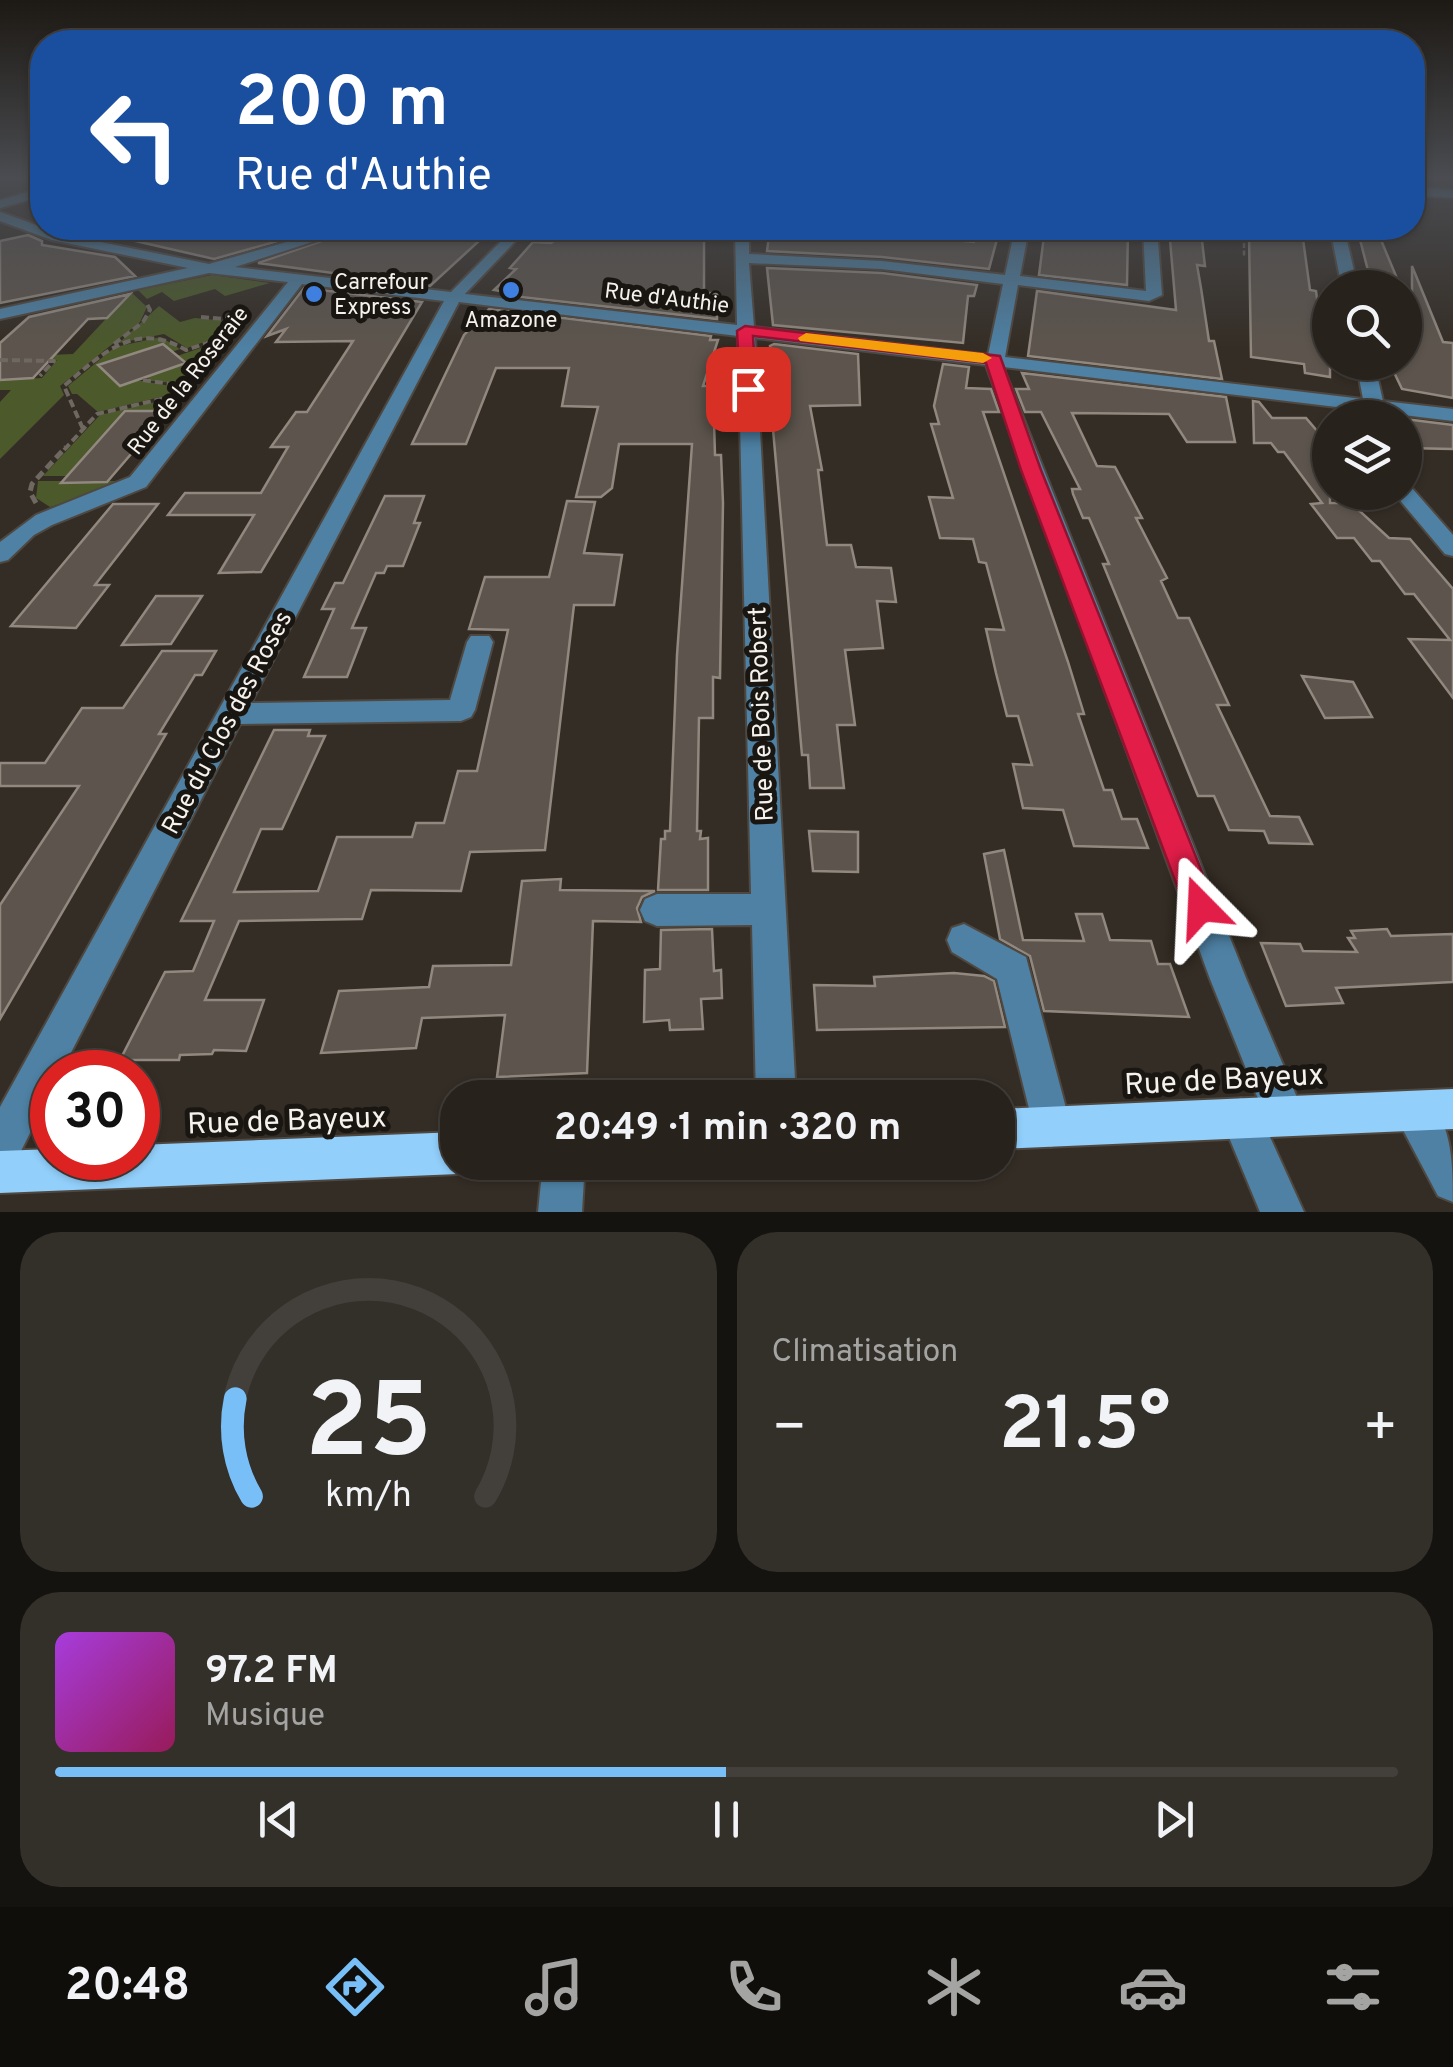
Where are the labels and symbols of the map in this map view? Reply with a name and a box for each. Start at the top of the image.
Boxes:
place label: Carrefour Express [334,270,429,322]
street label: Rue d'Authie [603,278,731,321]
marker: Amazone [500,279,522,301]
marker: Carrefour Express [303,283,325,305]
street label: Rue de la Roseraie [123,302,255,461]
place label: Amazone [465,308,557,335]
pin [706,347,791,432]
street label: Rue du Clos des Roses [156,606,301,841]
street label: Rue de Bois Robert [743,606,783,822]
position arrow [1149,855,1253,959]
speed limit sign: 30 [30,1050,160,1180]
street label: Rue de Bayeux [1123,1058,1325,1105]
street label: Rue de Bayeux [187,1101,387,1144]

